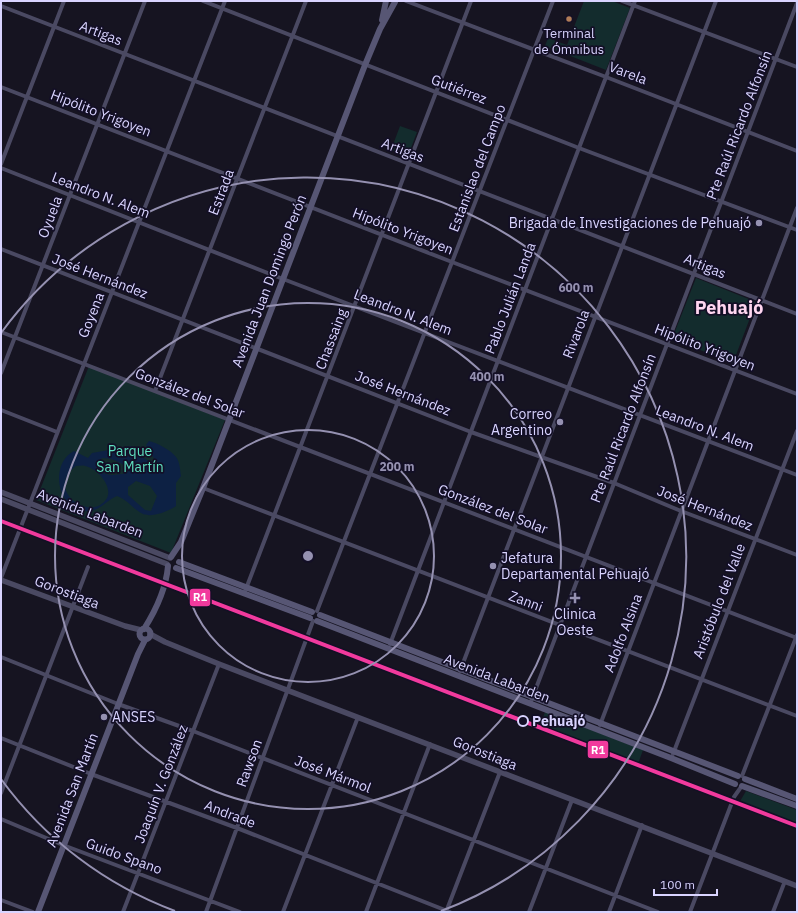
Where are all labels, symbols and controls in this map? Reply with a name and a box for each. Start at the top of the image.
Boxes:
marker: Terminal de Ómnibus [564,14,574,24]
street label: Artigas [77,17,125,49]
place label: Terminal de Ómnibus [534,25,604,58]
street label: Pte Raúl Ricardo Alfonsín [702,48,776,202]
street label: Varela [606,57,650,89]
street label: Gutiérrez [429,70,490,108]
street label: Hipólito Yrigoyen [48,85,154,141]
street label: Estanislao del Campo [444,102,510,234]
street label: Artigas [379,134,427,166]
street label: Estrada [204,166,238,218]
street label: Leandro N. Alem [49,168,153,222]
street label: Avenida Juan Domingo Perón [228,192,310,370]
street label: Oyuela [34,193,66,241]
street label: Hipólito Yrigoyen [350,203,456,259]
place label: Brigada de Investigaciones de Pehuajó [509,214,751,232]
marker: Brigada de Investigaciones de Pehuajó [754,218,764,228]
street label: Pablo Julián Landa [480,239,540,356]
street label: José Hernández [50,249,151,303]
street label: Artigas [681,249,729,283]
text: 600 m [558,280,594,295]
street label: Leandro N. Alem [351,285,455,339]
street label: Goyena [74,289,108,340]
district label: Pehuajó [695,296,763,319]
street label: Chassaing [311,305,351,372]
street label: Rivarola [558,307,594,361]
street label: Hipólito Yrigoyen [652,319,758,375]
street label: Pte Raúl Ricardo Alfonsín [586,351,660,505]
street label: González del Solar [133,364,247,422]
street label: José Hernández [353,366,454,420]
text: 400 m [469,369,505,384]
street label: Leandro N. Alem [653,401,757,455]
place label: Correo Argentino [491,405,552,439]
marker: Correo Argentino [555,417,565,427]
park label: Parque San Martín [96,442,164,476]
text: 200 m [379,459,415,474]
street label: González del Solar [436,480,550,538]
street label: José Hernández [655,481,756,535]
street label: Avenida Labarden [34,484,146,542]
street label: Aristóbulo del Valle [689,541,749,661]
centre of rings [301,549,315,563]
place label: Jefatura Departamental Pehuajó [501,549,649,583]
marker: Jefatura Departamental Pehuajó [488,561,498,571]
street label: Gorostiaga [32,571,102,613]
street label: Zanni [506,586,546,616]
line badge: R1 [189,588,211,607]
text: R1 [193,590,207,604]
street label: Adolfo Alsina [600,591,646,675]
marker: Clinica Oeste [569,592,581,604]
place label: Clinica Oeste [554,605,597,639]
street label: Avenida Labarden [441,649,553,707]
place label: ANSES [112,708,155,726]
marker: ANSES [99,712,109,722]
place label: Pehuajó [532,712,585,730]
marker: Pehuajó [517,715,529,727]
street label: Joaquín V. González [130,722,192,846]
street label: Avenida San Martín [42,730,102,850]
street label: Gorostiaga [450,732,520,774]
street label: Rawson [232,737,266,789]
line badge: R1 [587,740,609,759]
text: R1 [591,743,605,757]
street label: José Mármol [292,751,374,797]
street label: Andrade [202,796,258,832]
street label: Guido Spano [83,834,165,878]
scale bar [654,871,717,897]
text: 100 m [660,877,695,892]

